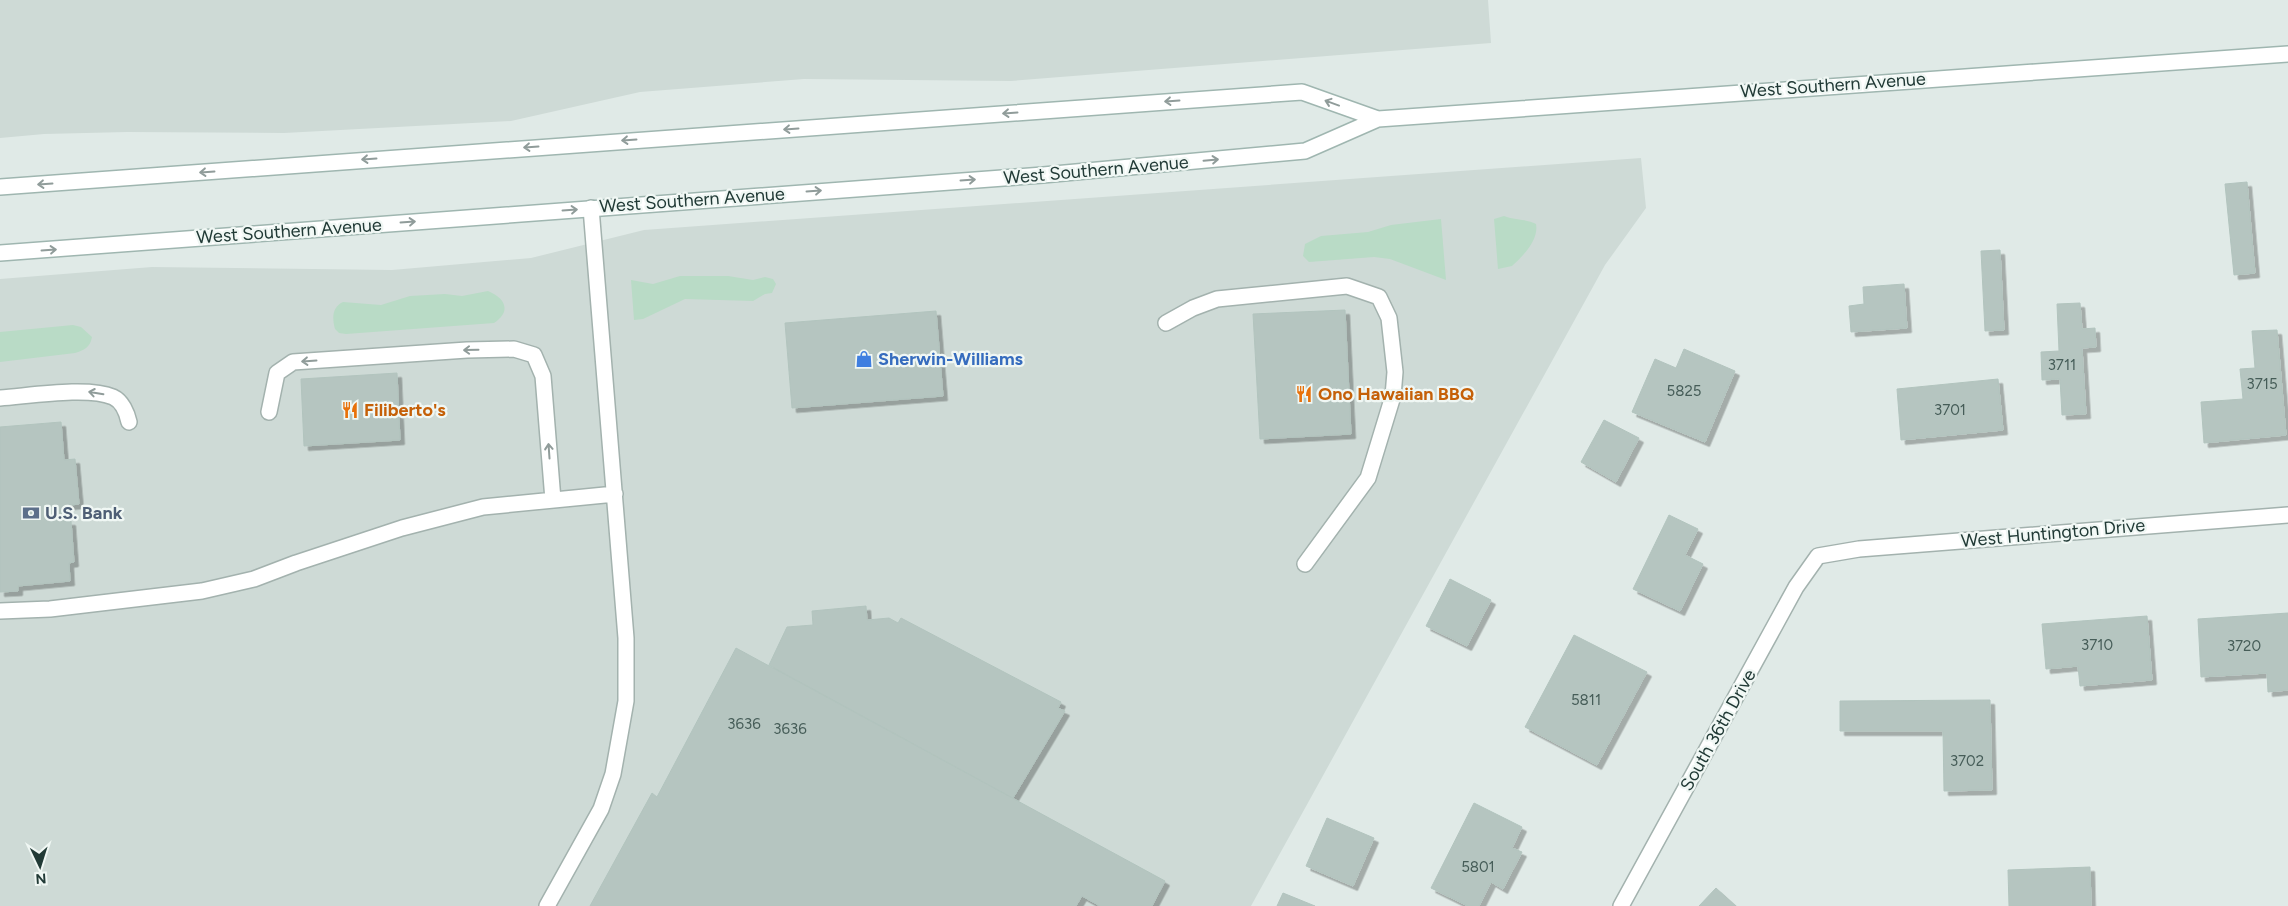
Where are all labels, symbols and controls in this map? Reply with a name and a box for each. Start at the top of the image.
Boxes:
street label: West Southern Avenue [1740,68,1927,102]
one-way arrow [1164,97,1180,106]
one-way arrow [1325,98,1340,107]
one-way arrow [1002,108,1018,118]
one-way arrow [783,124,799,133]
one-way arrow [621,135,637,145]
one-way arrow [523,143,539,152]
street label: West Southern Avenue [1003,151,1190,189]
one-way arrow [361,155,377,164]
one-way arrow [1203,155,1219,164]
one-way arrow [199,167,215,176]
one-way arrow [960,176,976,185]
one-way arrow [37,179,53,188]
street label: West Southern Avenue [599,183,786,217]
one-way arrow [806,187,822,196]
one-way arrow [562,205,578,214]
street label: West Southern Avenue [196,214,383,248]
one-way arrow [400,217,416,227]
one-way arrow [40,245,56,254]
one-way arrow [463,345,480,355]
place label: Sherwin-Williams [878,348,1024,370]
shop icon: Sherwin-Williams [854,349,874,369]
one-way arrow [301,356,317,365]
house number: 3711 [2048,356,2076,374]
house number: 3715 [2246,375,2278,393]
house number: 5825 [1667,382,1701,400]
place label: Ono Hawaiian BBQ [1318,383,1474,405]
restaurant icon: Ono Hawaiian BBQ [1294,384,1314,404]
one-way arrow [89,388,105,398]
place label: Filiberto's [364,399,446,421]
restaurant icon: Filiberto's [340,400,360,420]
house number: 3701 [1934,401,1966,419]
one-way arrow [545,443,554,459]
place label: U.S. Bank [45,502,123,524]
bank icon: U.S. Bank [21,503,41,523]
street label: West Huntington Drive [1960,514,2146,552]
house number: 3710 [2081,636,2113,654]
house number: 3720 [2227,637,2261,655]
street label: South 36th Drive [1675,665,1761,795]
house number: 5811 [1571,691,1601,709]
house number: 3636 [727,715,761,733]
house number: 3636 [773,720,807,738]
house number: 3702 [1950,752,1984,770]
north arrow [15,841,65,891]
house number: 5801 [1461,858,1495,876]
text: N [35,870,47,887]

